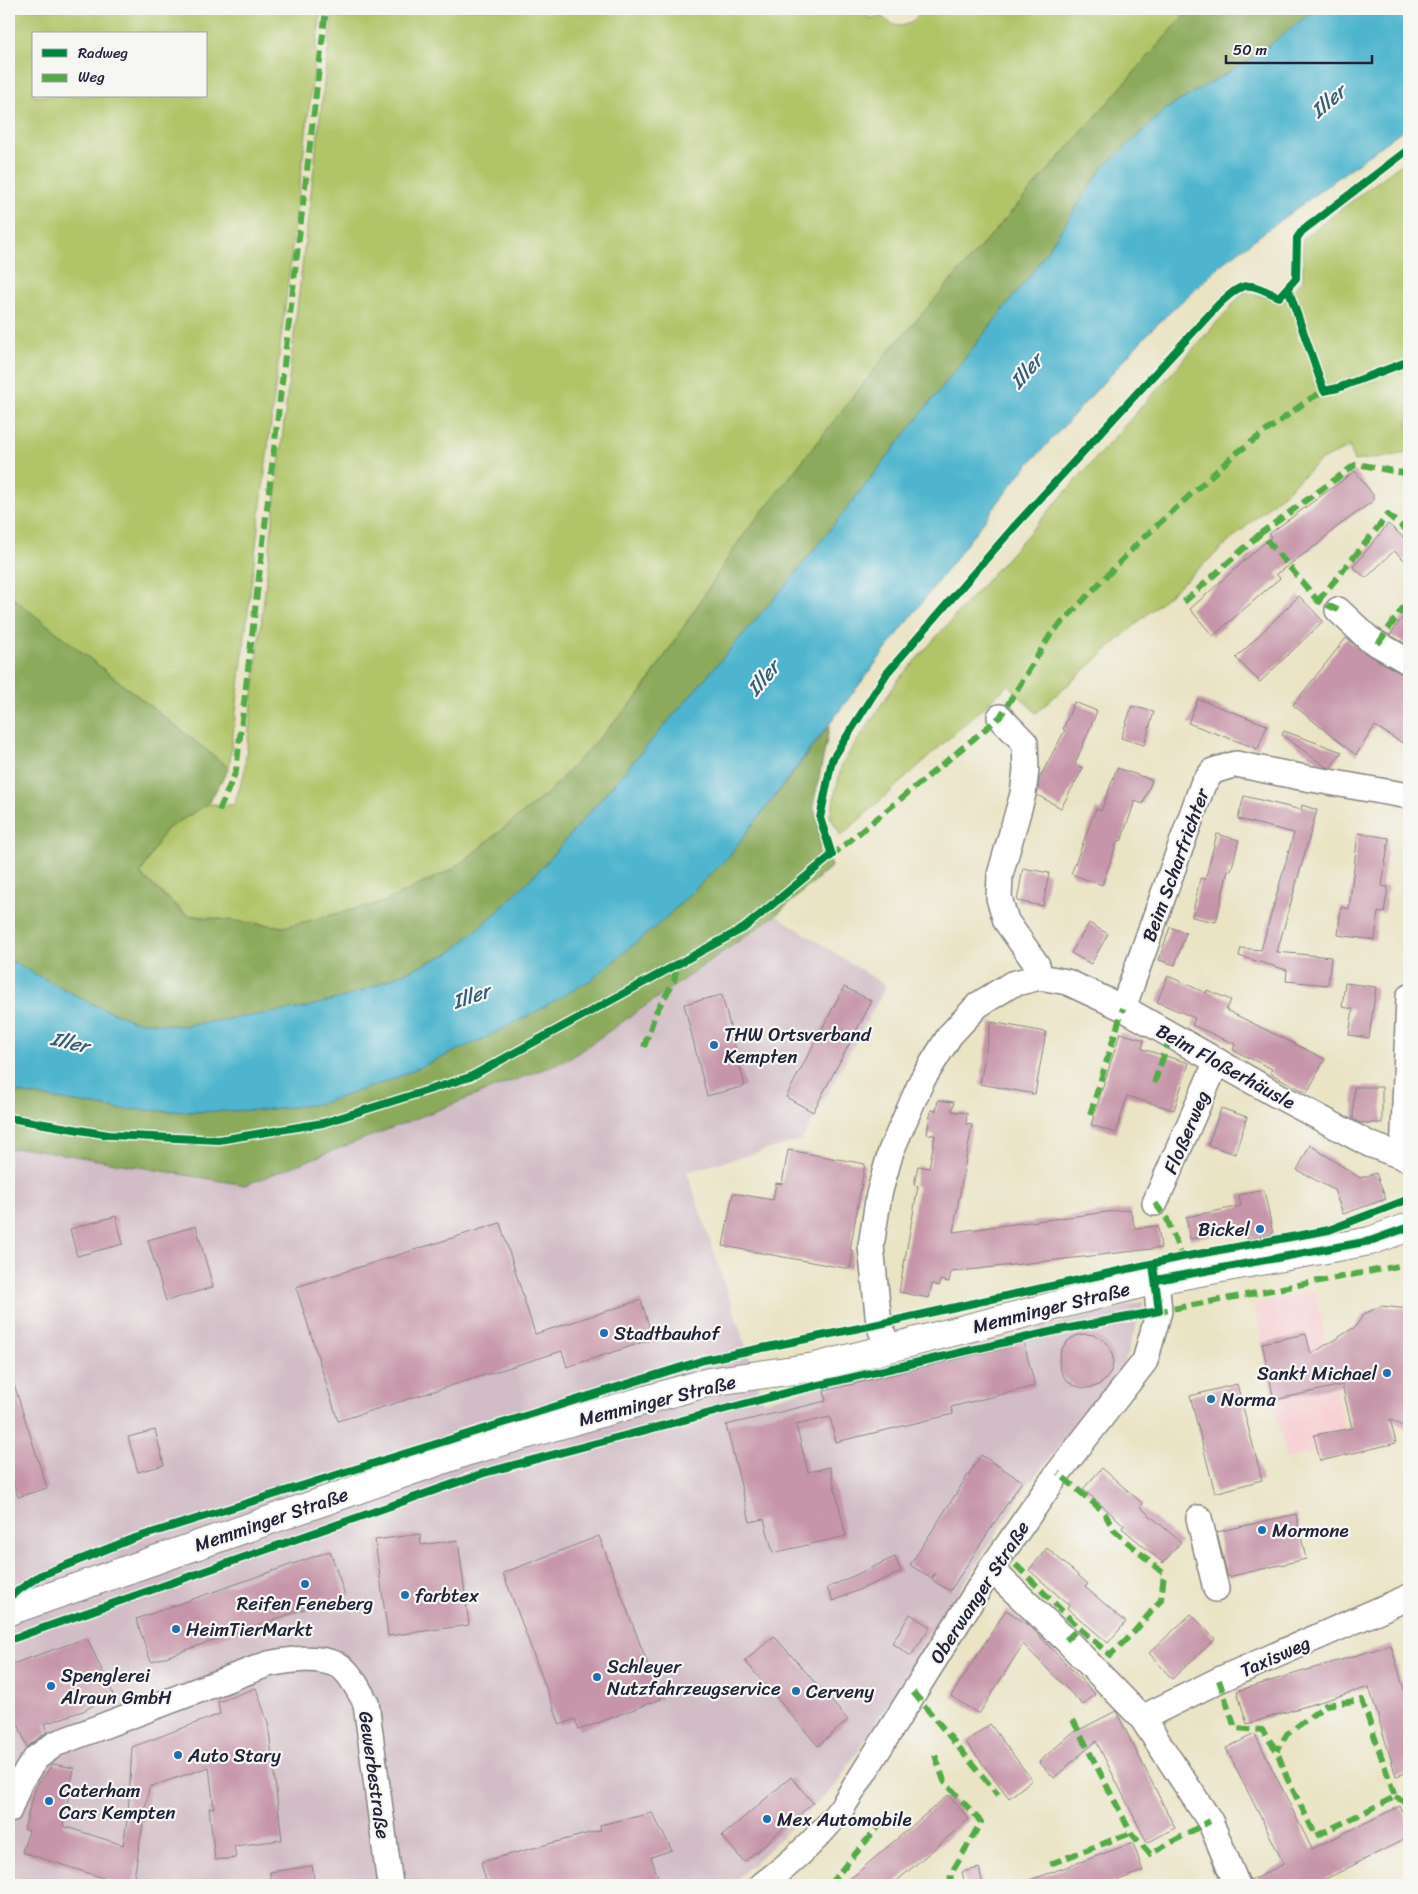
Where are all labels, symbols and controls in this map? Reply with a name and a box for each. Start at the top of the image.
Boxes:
legend [32,32,208,98]
scale bar [1226,32,1372,64]
text: 50 m [1233,37,1268,63]
text: Radweg [78,40,128,66]
text: Weg [78,64,105,90]
water label: Iller [1302,73,1357,128]
water label: Iller [1000,343,1054,398]
water label: Iller [737,650,791,705]
street label: Beim Scharfrichter [1132,783,1219,947]
water label: Iller [447,973,498,1020]
street label: Beim Floßerhäusle [1150,1014,1302,1119]
place label: THW Ortsverband Kempten [724,1018,872,1073]
water label: Iller [47,1021,96,1065]
marker: THW Ortsverband Kempten [708,1039,720,1051]
street label: Floßerweg [1154,1085,1219,1179]
place label: Bickel [1198,1213,1251,1246]
marker: Bickel [1254,1223,1266,1235]
street label: Memminger Straße [969,1272,1134,1343]
place label: Stadtbauhof [614,1317,721,1350]
marker: Stadtbauhof [598,1327,610,1339]
place label: Sankt Michael [1257,1357,1378,1390]
street label: Memminger Straße [575,1365,740,1436]
marker: Sankt Michael [1381,1367,1393,1379]
place label: Norma [1221,1383,1276,1416]
marker: Norma [1205,1393,1217,1405]
street label: Memminger Straße [190,1478,353,1561]
street label: Oberwanger Straße [921,1514,1038,1671]
place label: Mormone [1272,1514,1349,1547]
marker: Mormone [1256,1524,1268,1536]
marker: Reifen Feneberg [299,1578,311,1590]
place label: farbtex [415,1579,479,1612]
place label: Reifen Feneberg [237,1587,373,1620]
marker: farbtex [399,1589,411,1601]
place label: HeimTierMarkt [186,1613,313,1646]
marker: HeimTierMarkt [170,1623,182,1635]
street label: Taxisweg [1235,1626,1316,1687]
place label: Schleyer Nutzfahrzeugservice [607,1650,781,1705]
place label: Spenglerei Alraun GmbH [60,1659,172,1714]
marker: Schleyer Nutzfahrzeugservice [591,1671,603,1683]
place label: Cerveny [806,1675,874,1708]
marker: Spenglerei Alraun GmbH [45,1680,57,1692]
marker: Cerveny [790,1685,802,1697]
street label: Gewerbestraße [349,1709,400,1841]
place label: Auto Stary [187,1739,281,1772]
marker: Auto Stary [172,1749,184,1761]
place label: Caterham Cars Kempten [59,1774,176,1829]
marker: Caterham Cars Kempten [43,1795,55,1807]
place label: Mex Automobile [777,1803,912,1836]
marker: Mex Automobile [761,1813,773,1825]

